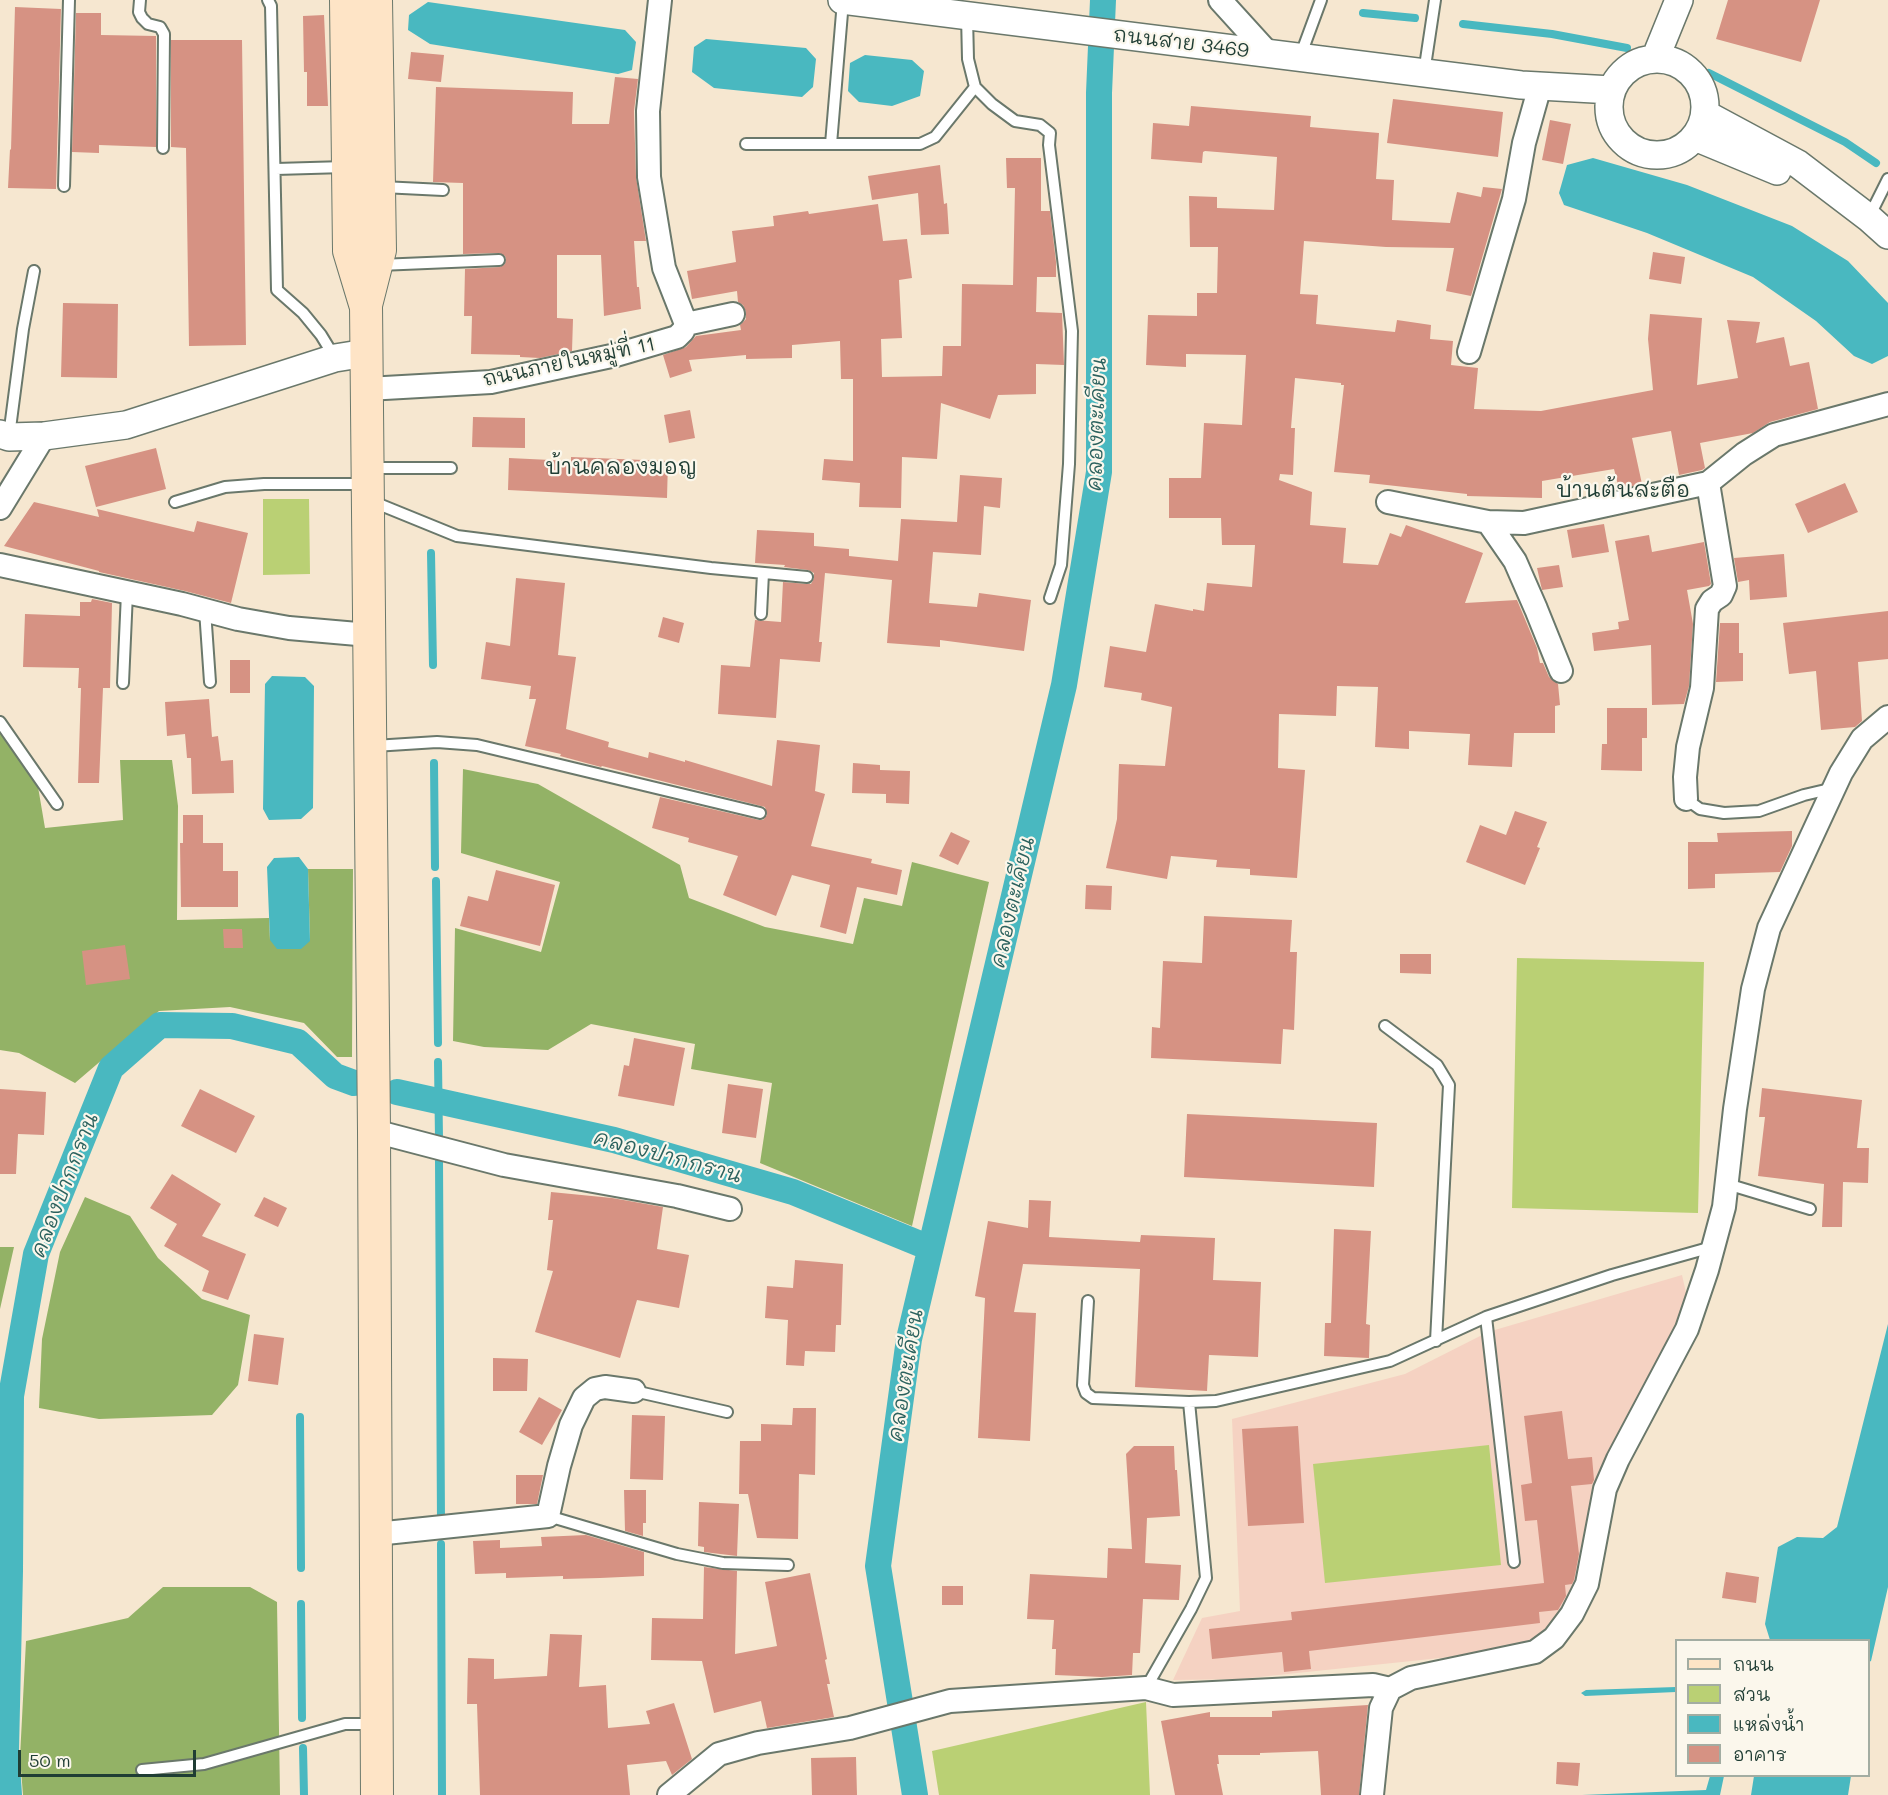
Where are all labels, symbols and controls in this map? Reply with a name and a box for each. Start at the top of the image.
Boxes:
street label: ถนนสาย 3469 [1112,23,1250,63]
street label: ถนนภายในหมู่ที่ 11 [481,332,657,392]
water label: คลองตะเคียน [1082,357,1112,491]
district label: บ้านคลองมอญ [545,454,697,480]
district label: บ้านต้นสะตือ [1556,477,1690,503]
water label: คลองตะเคียน [986,834,1040,970]
water label: คลองปากกราน [26,1109,104,1261]
water label: คลองปากกราน [591,1125,745,1189]
water label: คลองตะเคียน [883,1307,929,1443]
legend [1675,1639,1870,1777]
text: ถนน [1733,1652,1774,1676]
text: สวน [1733,1682,1770,1706]
text: แหล่งน้ำ [1733,1712,1804,1736]
scale bar [21,1738,200,1776]
text: อาคาร [1733,1742,1787,1766]
text: 50 m [29,1748,71,1772]

